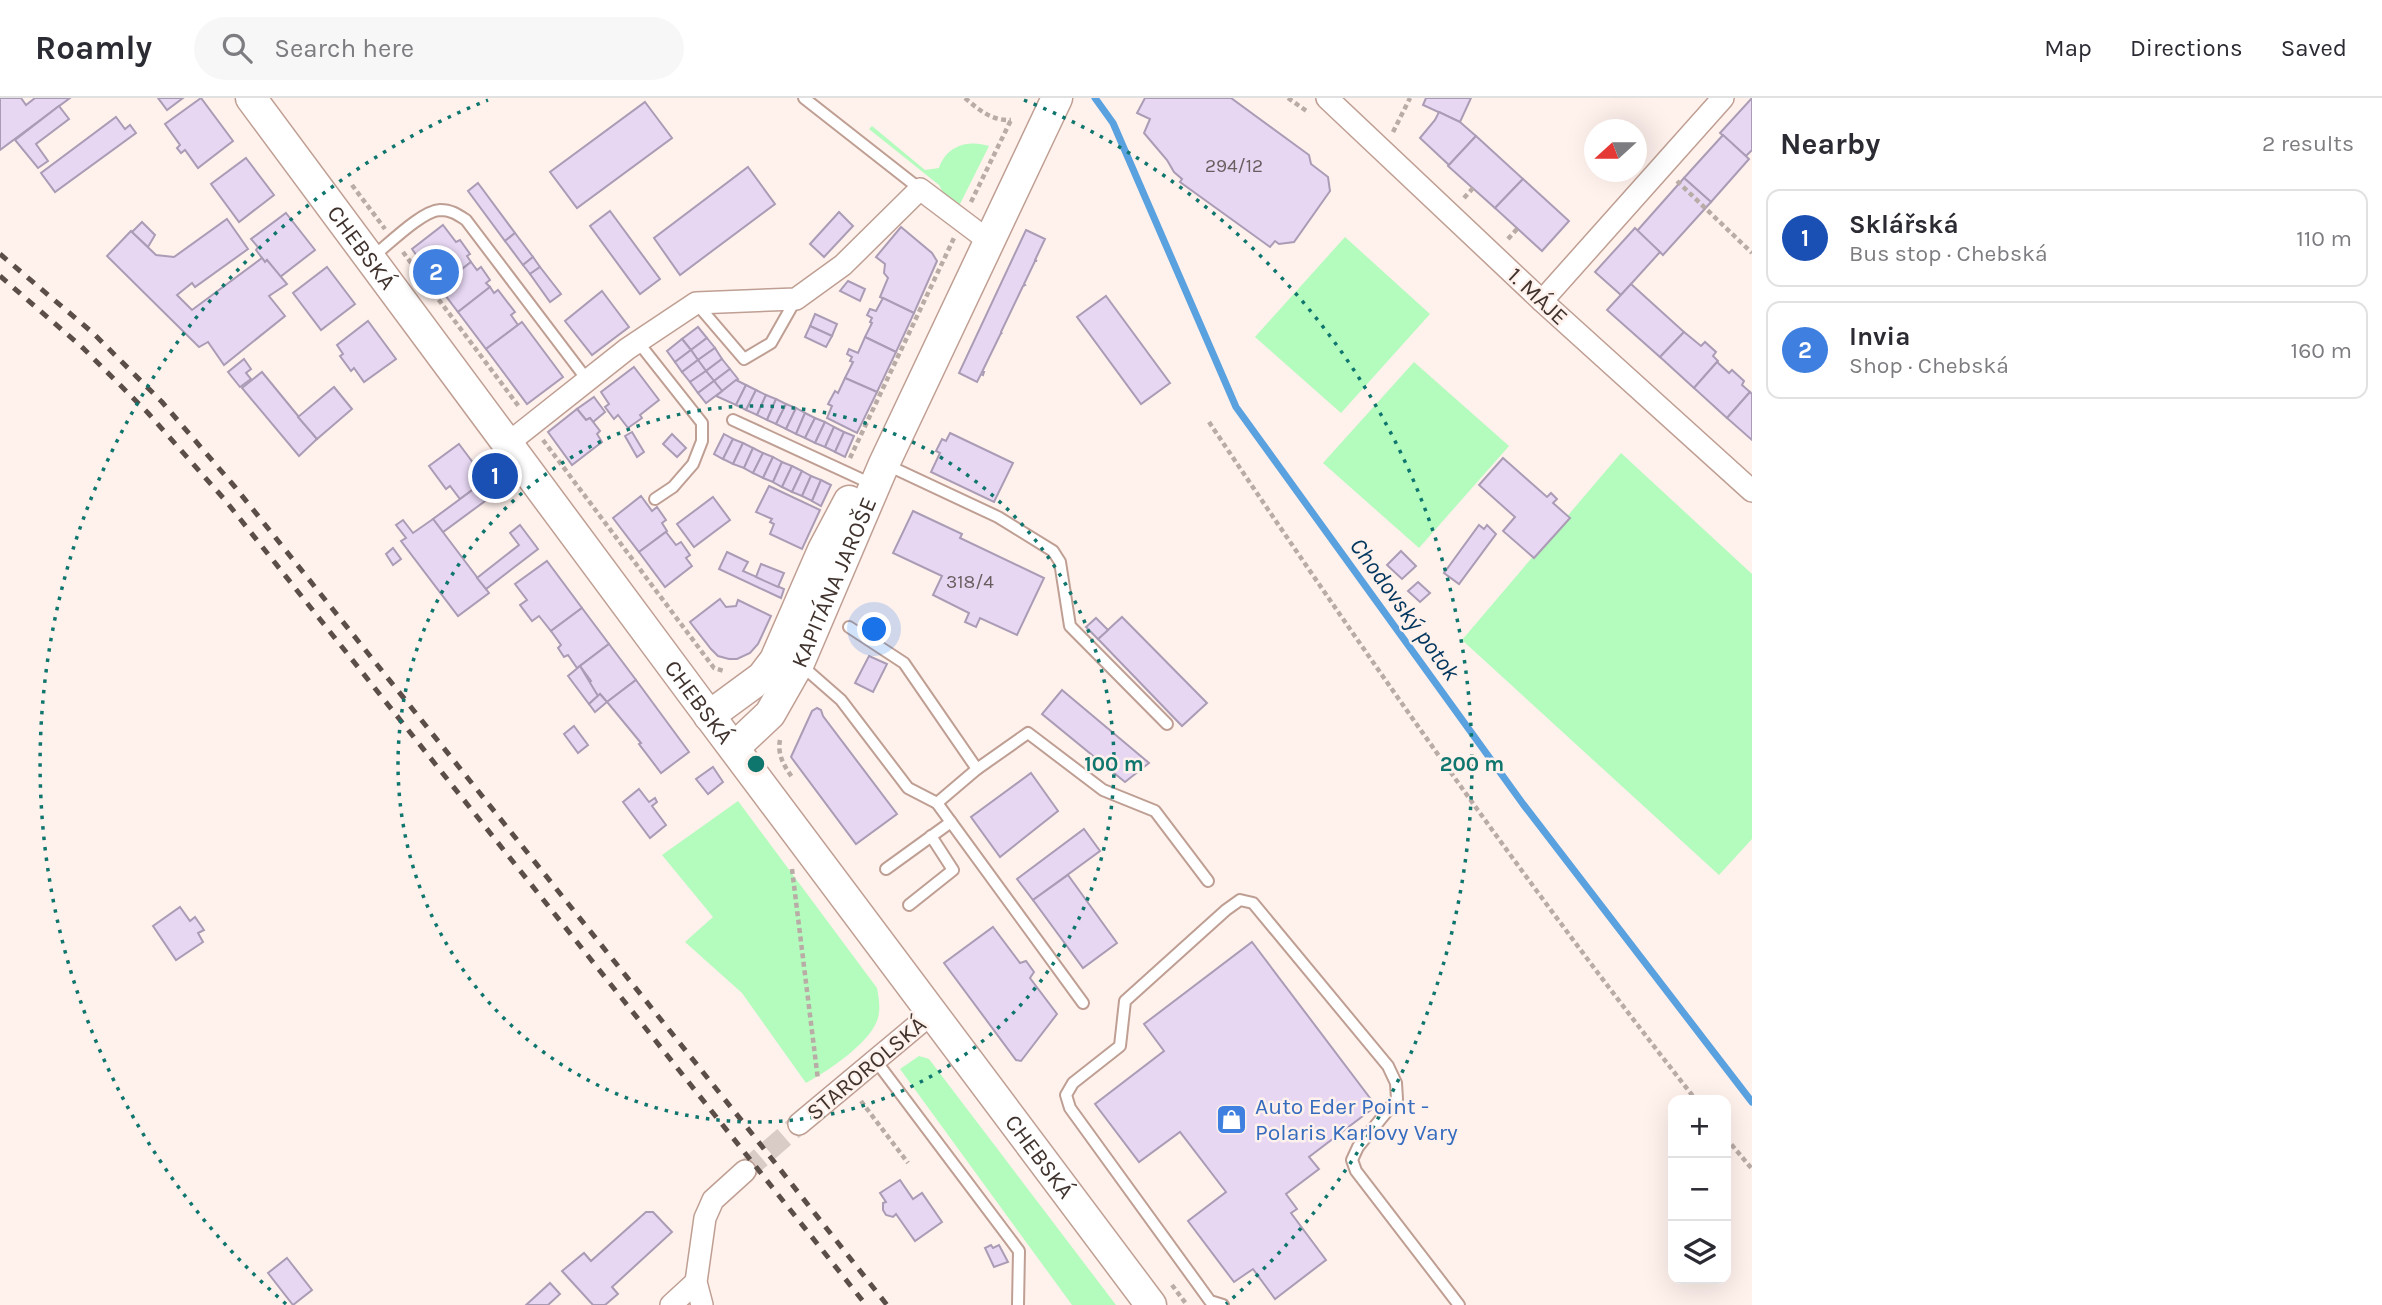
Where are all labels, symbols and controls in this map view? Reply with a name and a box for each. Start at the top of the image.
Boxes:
search box [194,17,684,80]
text: Roamly [35,29,152,67]
icon: search [218,29,256,67]
text: Search here [274,33,414,64]
text: Map [2044,34,2092,62]
text: Directions [2130,34,2243,62]
text: Saved [2281,34,2347,62]
north arrow [1584,119,1647,182]
text: Nearby [1780,126,1880,162]
text: 2 results [2262,130,2354,157]
house number: 294/12 [1205,155,1263,177]
street label: CHEBSKÁ [321,200,401,295]
text: Sklářská [1849,209,1959,240]
text: 1 [1801,225,1809,252]
text: 110 m [2296,225,2352,252]
text: Bus stop · Chebská [1849,240,2048,267]
pin: 2 [413,246,459,298]
street label: 1. MÁJE [1502,262,1573,331]
text: Invia [1849,321,1910,352]
text: 2 [1798,337,1812,364]
text: 160 m [2291,337,2352,364]
text: Shop · Chebská [1849,352,2009,379]
pin: 1 [472,450,518,502]
street label: KAPITÁNA JAROŠE [786,493,882,672]
water label: Chodovský potok [1344,532,1466,686]
house number: 318/4 [946,571,994,593]
your location [857,612,891,646]
street label: CHEBSKÁ [659,655,739,750]
centre of rings [744,752,768,776]
text: 100 m [1084,752,1144,776]
text: 200 m [1440,752,1504,776]
street label: STAROROLSKÁ [801,1011,931,1126]
place label: Auto Eder Point - Polaris Karlovy Vary [1255,1093,1458,1146]
map controls [1668,1095,1731,1284]
button: + [1668,1095,1731,1158]
shop icon: Auto Eder Point - Polaris Karlovy Vary [1215,1102,1249,1136]
street label: CHEBSKÁ [999,1110,1079,1204]
button: − [1668,1158,1731,1221]
button: layers [1668,1221,1731,1284]

